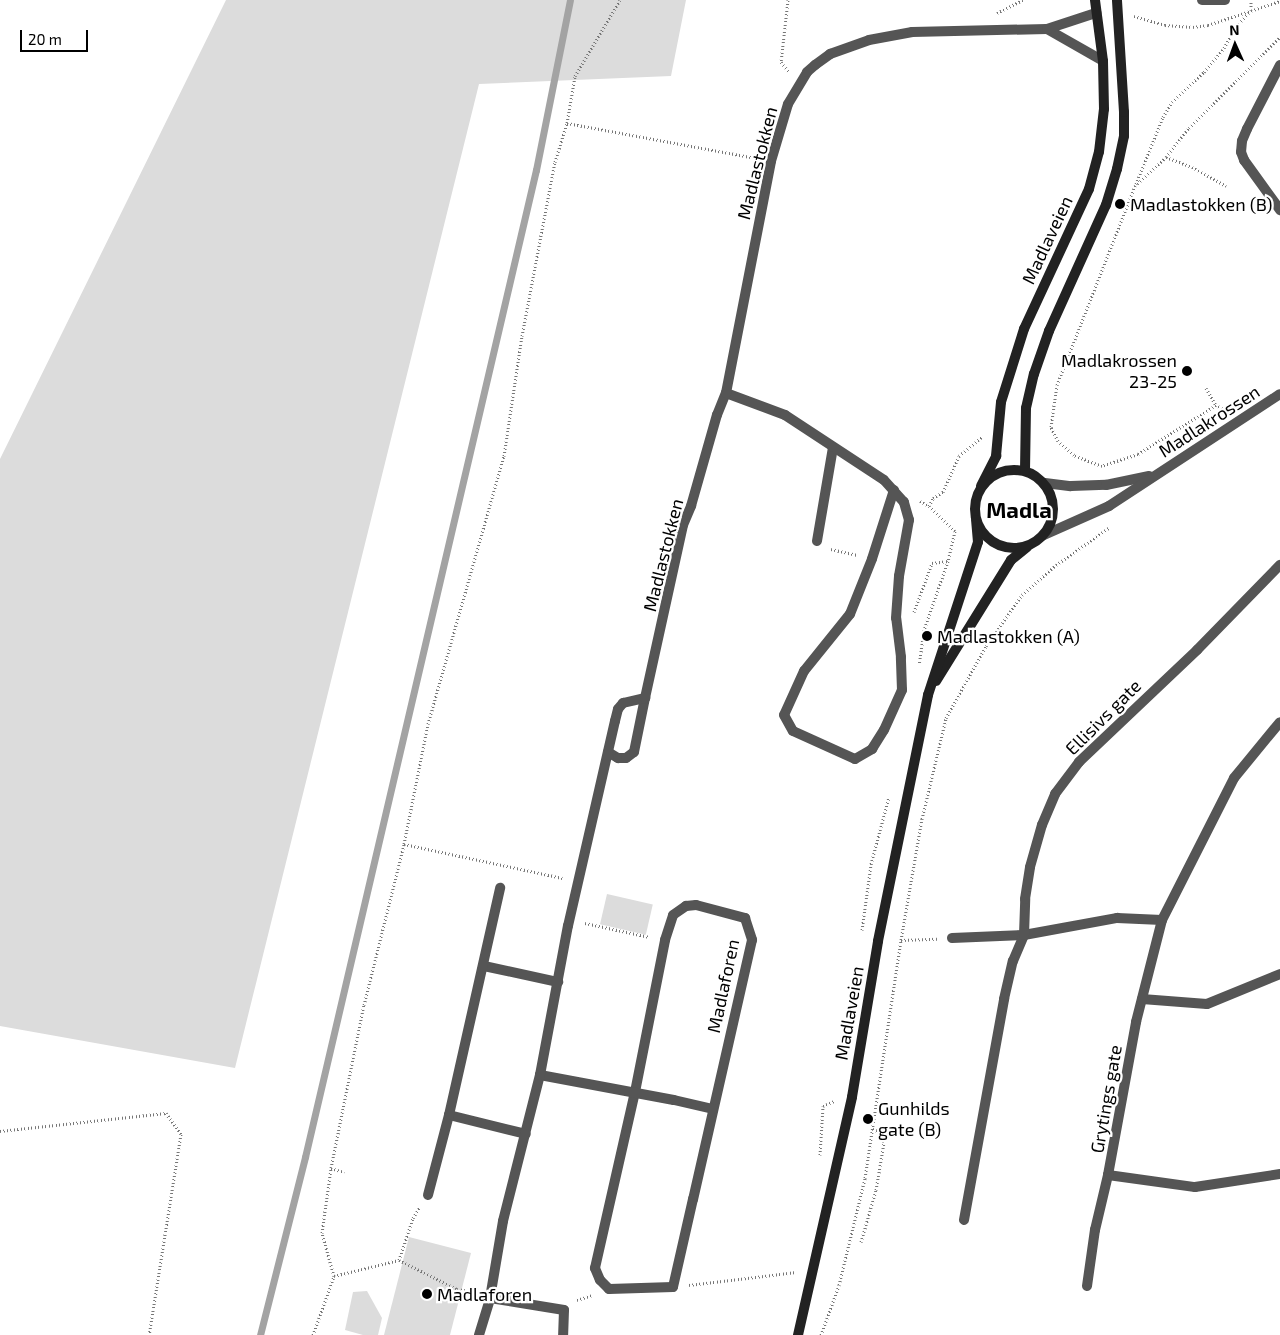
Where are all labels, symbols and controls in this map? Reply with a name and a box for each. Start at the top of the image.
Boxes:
scale bar [22,20,90,52]
north arrow [1210,20,1260,70]
text: N [1229,21,1240,38]
text: 20 m [28,30,62,48]
street label: Madlastokken [733,104,781,222]
street label: Madlaveien [1017,192,1077,288]
place label: Madlastokken (B) [1130,193,1273,215]
marker: Madlastokken (B) [1114,198,1126,210]
place label: Madlakrossen 23-25 [1061,350,1177,392]
marker: Madlakrossen 23-25 [1181,365,1193,377]
street label: Madlakrossen [1154,380,1264,462]
street label: Madlastokken [639,496,687,614]
district label: Madla [986,497,1052,523]
place label: Madlastokken (A) [937,625,1080,647]
marker: Madlastokken (A) [921,630,933,642]
street label: Ellisivs gate [1061,675,1145,759]
street label: Madlaforen [703,937,743,1035]
street label: Madlaveien [830,964,868,1062]
street label: Grytings gate [1086,1043,1126,1155]
place label: Gunhilds gate (B) [878,1098,950,1140]
marker: Gunhilds gate (B) [862,1113,874,1125]
place label: Madlaforen [437,1283,532,1305]
marker: Madlaforen [421,1288,433,1300]

